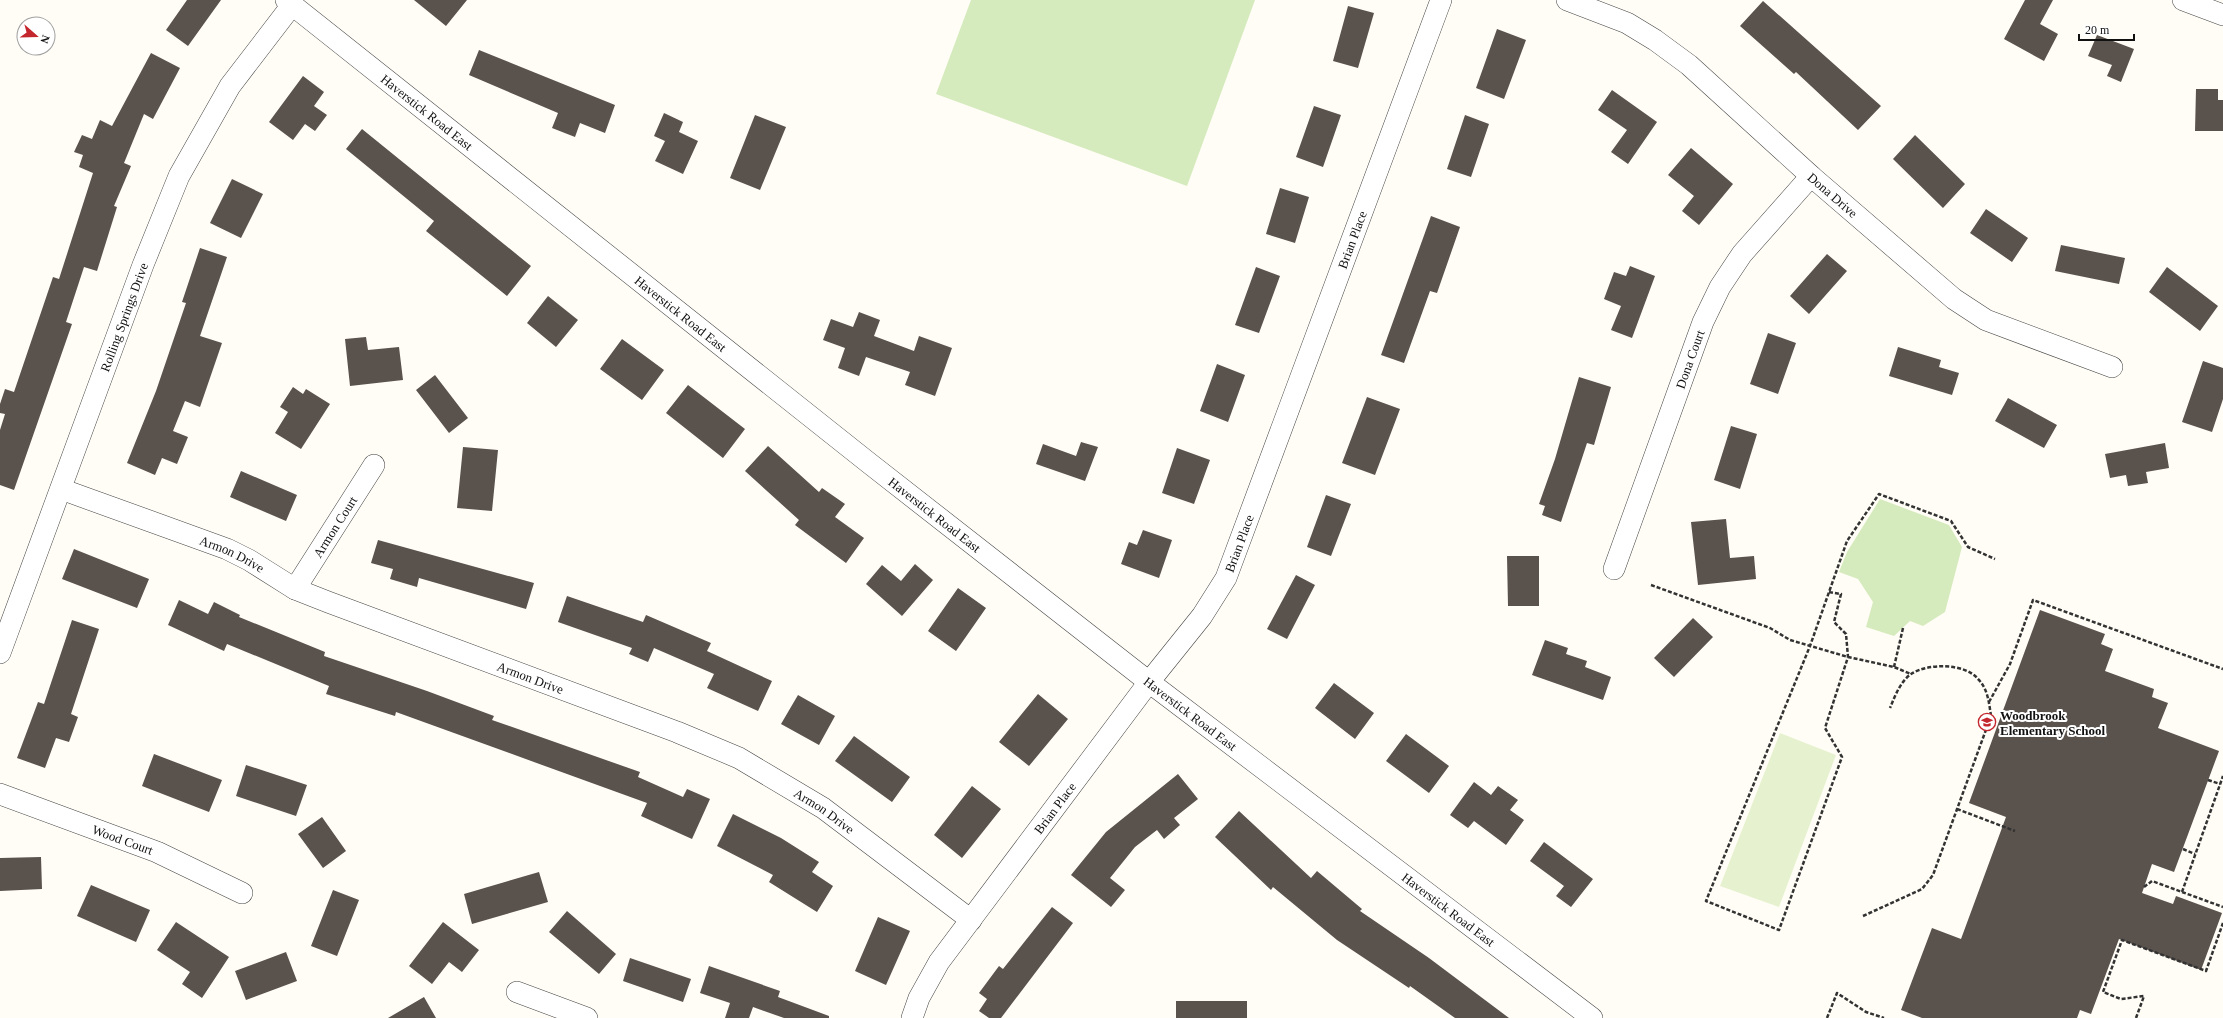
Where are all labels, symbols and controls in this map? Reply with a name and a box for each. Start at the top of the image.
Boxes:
north arrow [16,16,56,56]
scale bar [2079,16,2134,42]
text: 20 m [2085,23,2110,37]
text: N [38,34,52,45]
street label: Haverstick Road East [378,71,476,153]
street label: Dona Drive [1805,169,1861,221]
street label: Brian Place [1334,209,1370,271]
street label: Rolling Springs Drive [97,260,151,374]
street label: Haverstick Road East [632,273,730,355]
street label: Dona Court [1672,328,1707,390]
street label: Haverstick Road East [886,474,984,555]
street label: Armon Court [310,493,360,560]
street label: Brian Place [1221,512,1257,574]
street label: Armon Drive [198,532,267,575]
street label: Armon Drive [495,658,566,697]
street label: Haverstick Road East [1141,673,1240,754]
place label: Woodbrook Elementary School [2000,708,2105,738]
school or university icon: Woodbrook Elementary School [1977,712,1997,732]
street label: Brian Place [1030,779,1079,837]
street label: Armon Drive [791,785,858,837]
street label: Wood Court [90,821,156,858]
street label: Haverstick Road East [1399,869,1498,950]

